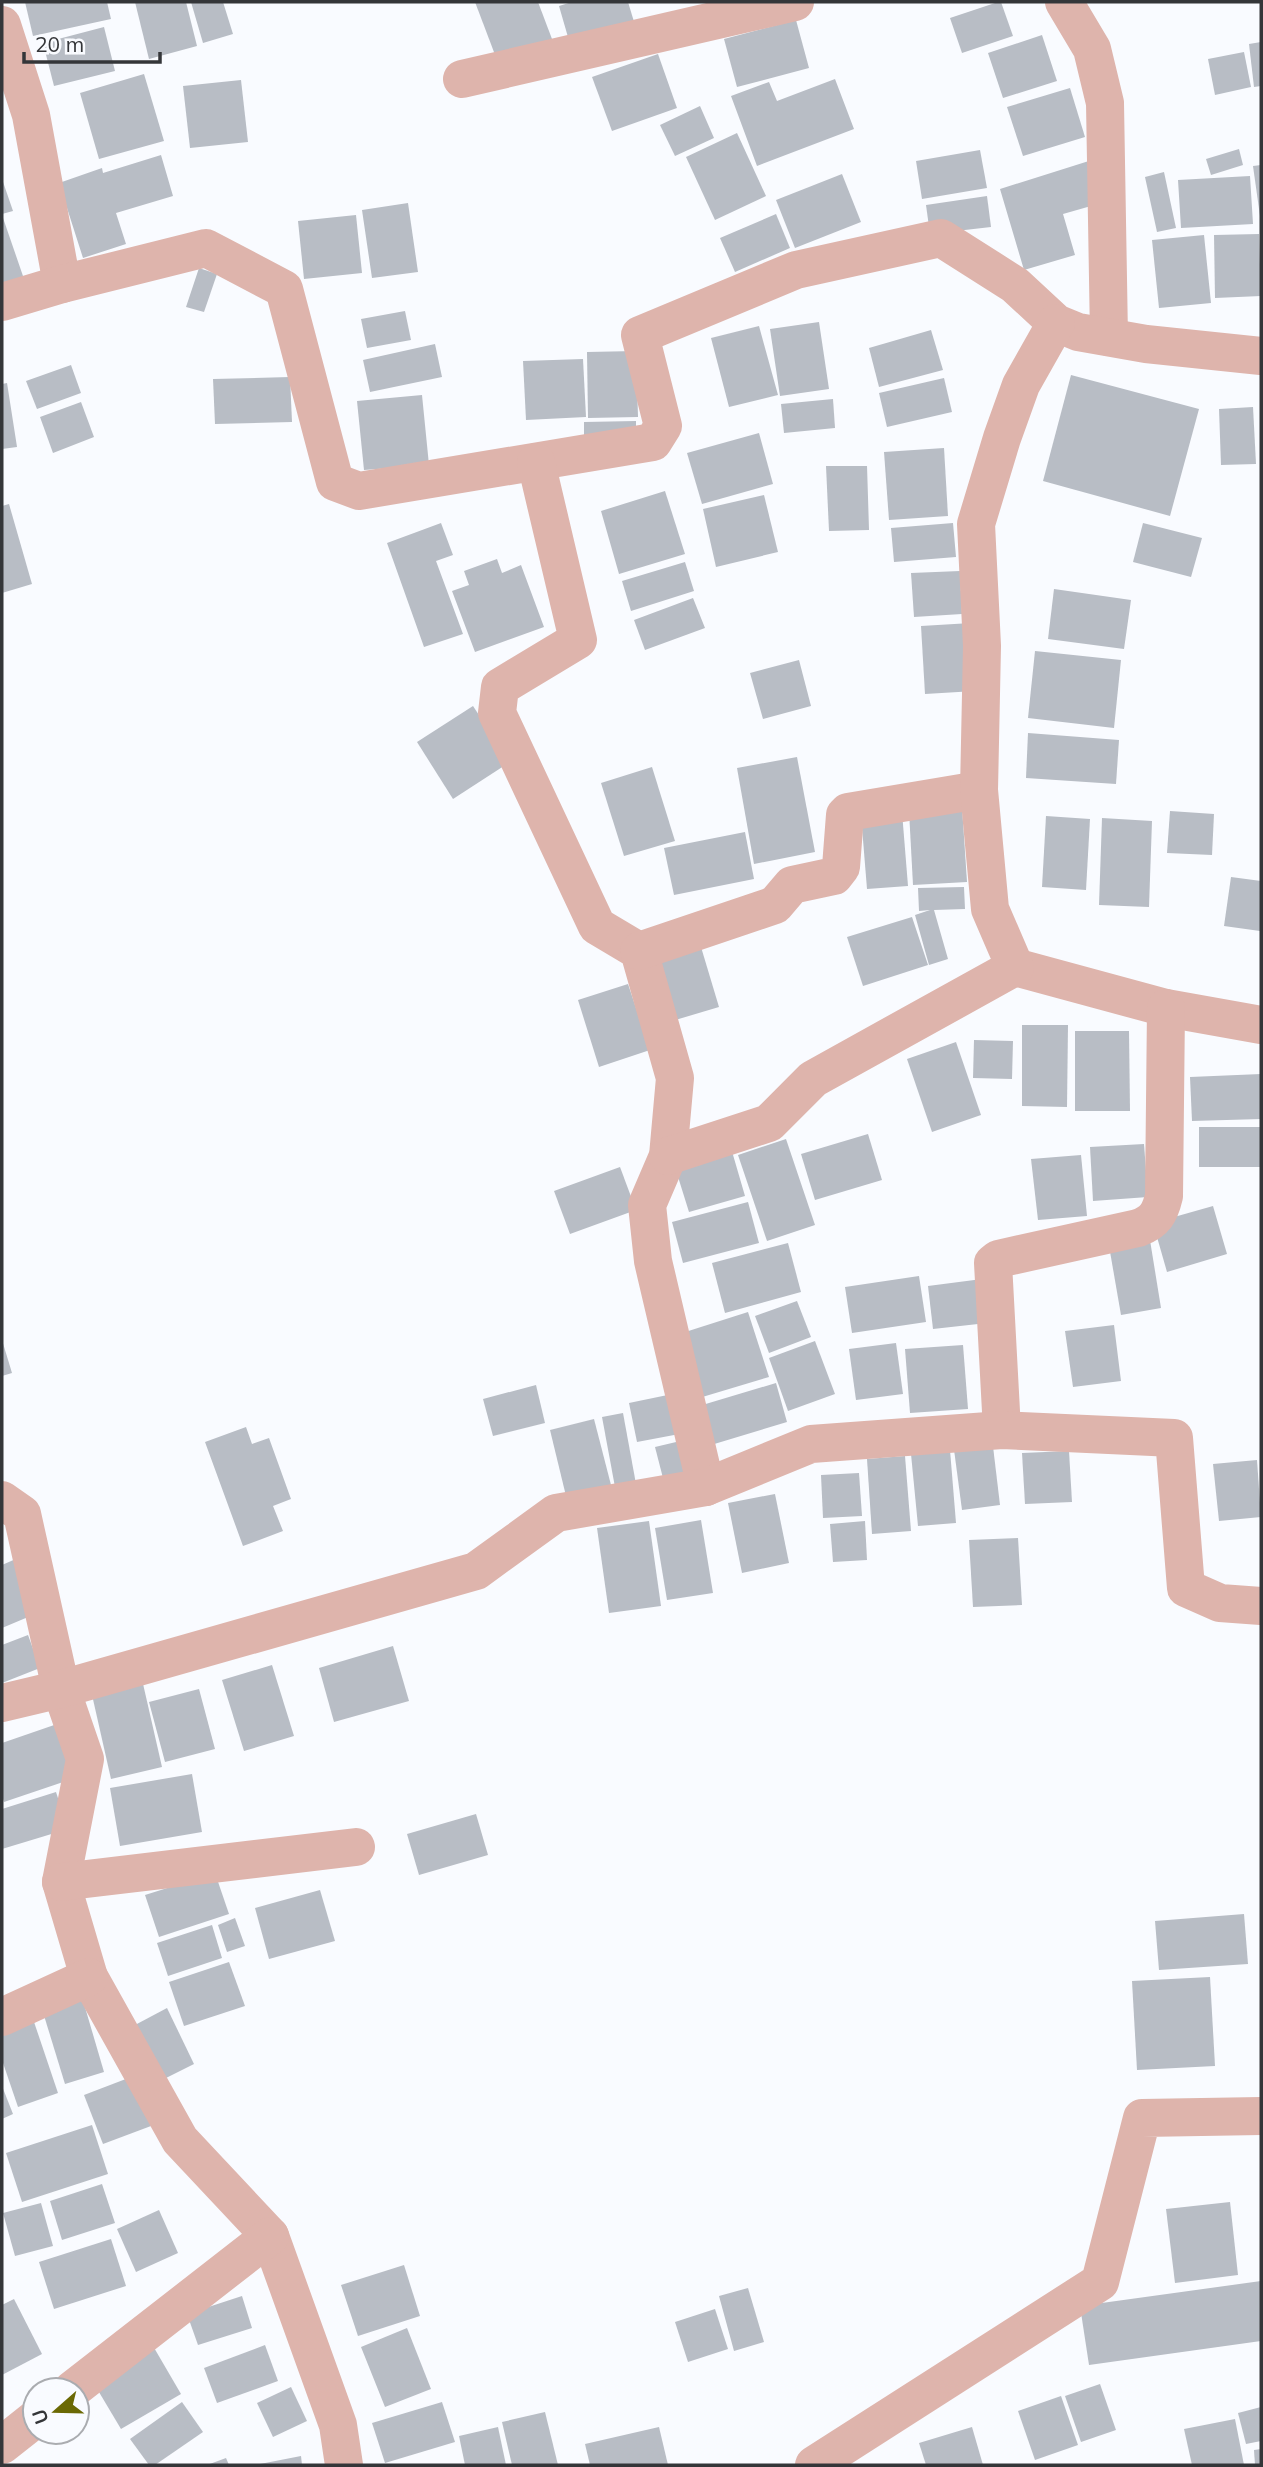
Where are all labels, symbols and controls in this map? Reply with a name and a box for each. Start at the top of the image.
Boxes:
scale bar [24,21,161,65]
text: 20 m [35,31,84,57]
north arrow [21,2376,91,2446]
text: U [26,2406,54,2428]

